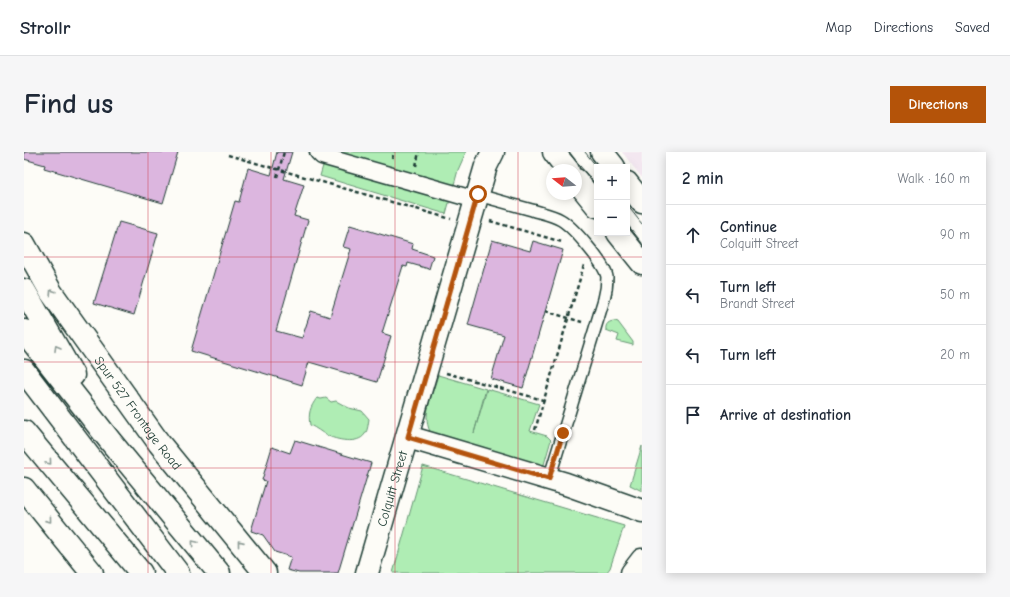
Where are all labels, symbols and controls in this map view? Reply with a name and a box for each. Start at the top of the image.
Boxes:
text: Strollr [20,17,70,39]
text: Map [825,19,852,36]
text: Directions [874,19,933,36]
text: Saved [955,19,990,36]
button: Directions [890,86,986,123]
text: Find us [24,88,113,120]
north arrow [546,164,582,200]
map controls [594,164,630,236]
button: + [594,164,630,200]
text: 2 min [682,169,723,188]
text: Walk · 160 m [898,171,970,186]
route start [469,185,487,203]
button: − [594,200,630,236]
text: Continue [720,218,777,236]
icon: ahead [682,224,704,246]
text: 90 m [940,227,970,242]
text: Colquitt Street [720,236,798,251]
text: Turn left [720,278,776,296]
icon: left [682,284,704,306]
text: 50 m [940,287,970,302]
one-way arrow [49,289,57,296]
text: Brandt Street [720,296,794,311]
icon: left [682,344,704,366]
one-way arrow [55,345,62,352]
text: Turn left [720,346,776,364]
text: 20 m [940,347,970,362]
street label: Spur 527 Frontage Road [91,353,185,473]
icon: arrive [682,404,704,426]
text: Arrive at destination [720,406,851,424]
route end [554,424,572,442]
street label: Colquitt Street [374,448,411,528]
one-way arrow [44,457,51,464]
one-way arrow [44,515,51,522]
one-way arrow [192,540,199,548]
one-way arrow [238,540,245,547]

